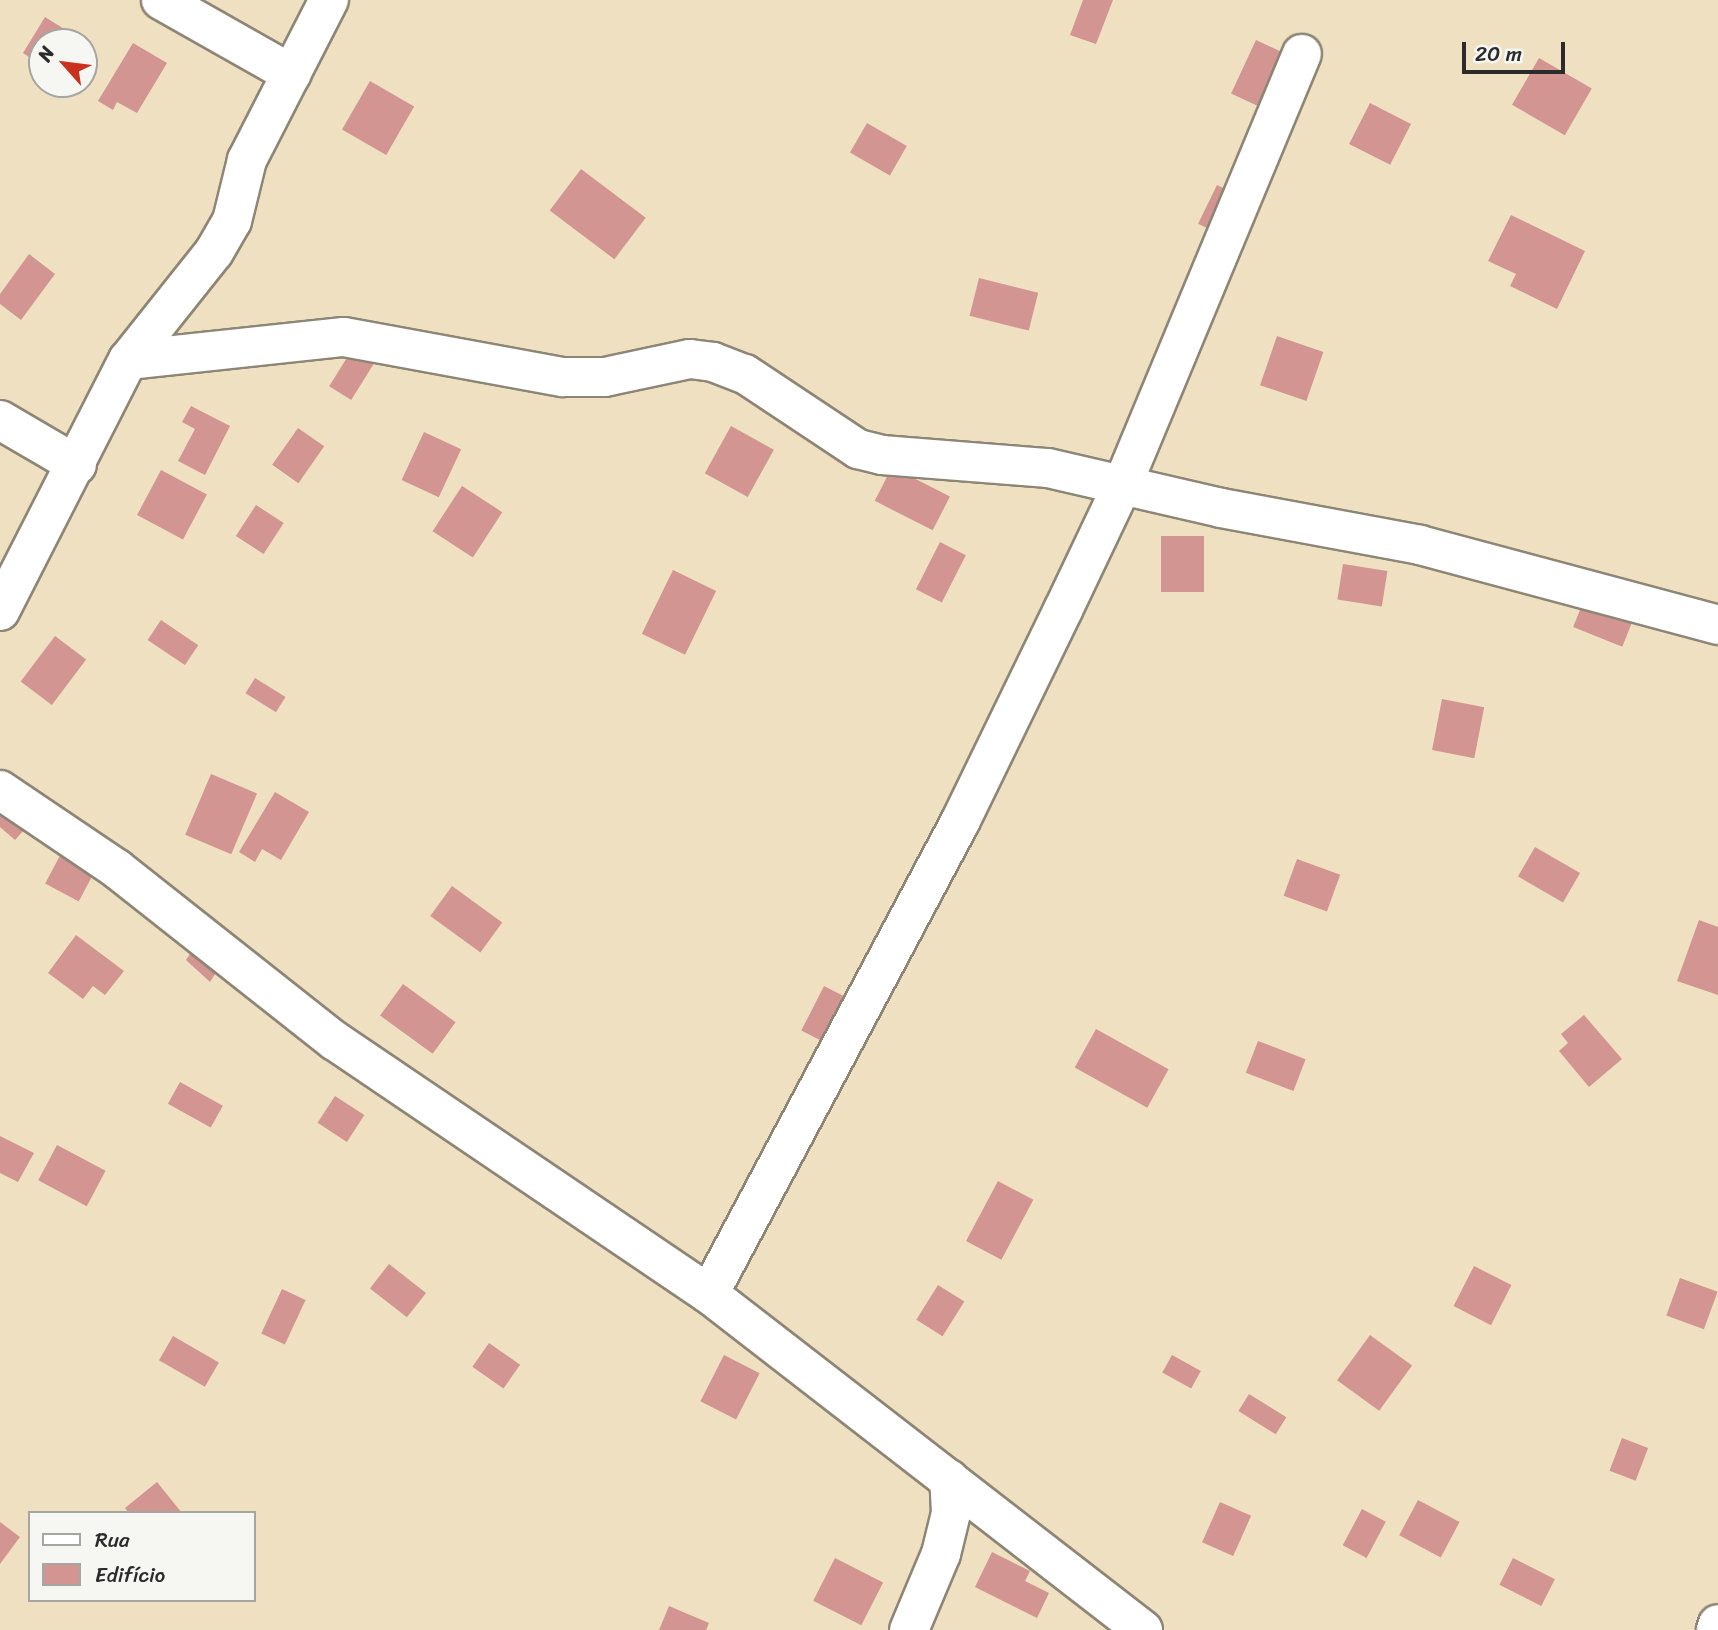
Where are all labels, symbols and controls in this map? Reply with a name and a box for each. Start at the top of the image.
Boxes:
north arrow [28,28,98,98]
scale bar [1466,28,1569,72]
text: 20 m [1475,35,1522,73]
text: N [28,40,63,67]
legend [28,1511,256,1602]
text: Rua [95,1521,130,1559]
text: Edifício [95,1556,165,1594]

